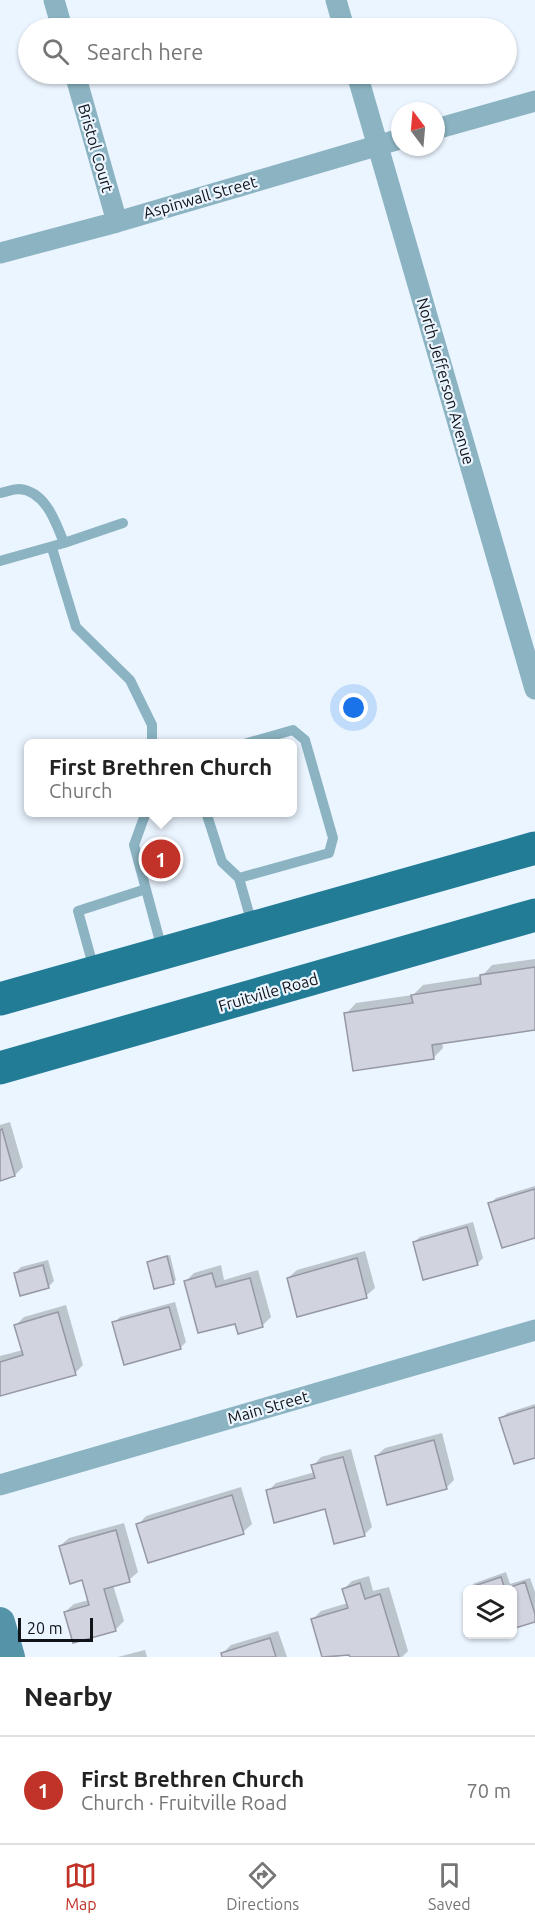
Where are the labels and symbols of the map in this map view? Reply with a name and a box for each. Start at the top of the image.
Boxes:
street label: Bristol Court [75,102,117,195]
north arrow [391,102,445,156]
street label: Aspinwall Street [141,172,260,222]
street label: North Jefferson Avenue [414,295,478,467]
your location [339,693,368,722]
pin: 1 [142,836,180,882]
street label: Fruitville Road [216,969,320,1015]
street label: Main Street [225,1387,311,1427]
scale bar [18,1615,93,1642]

